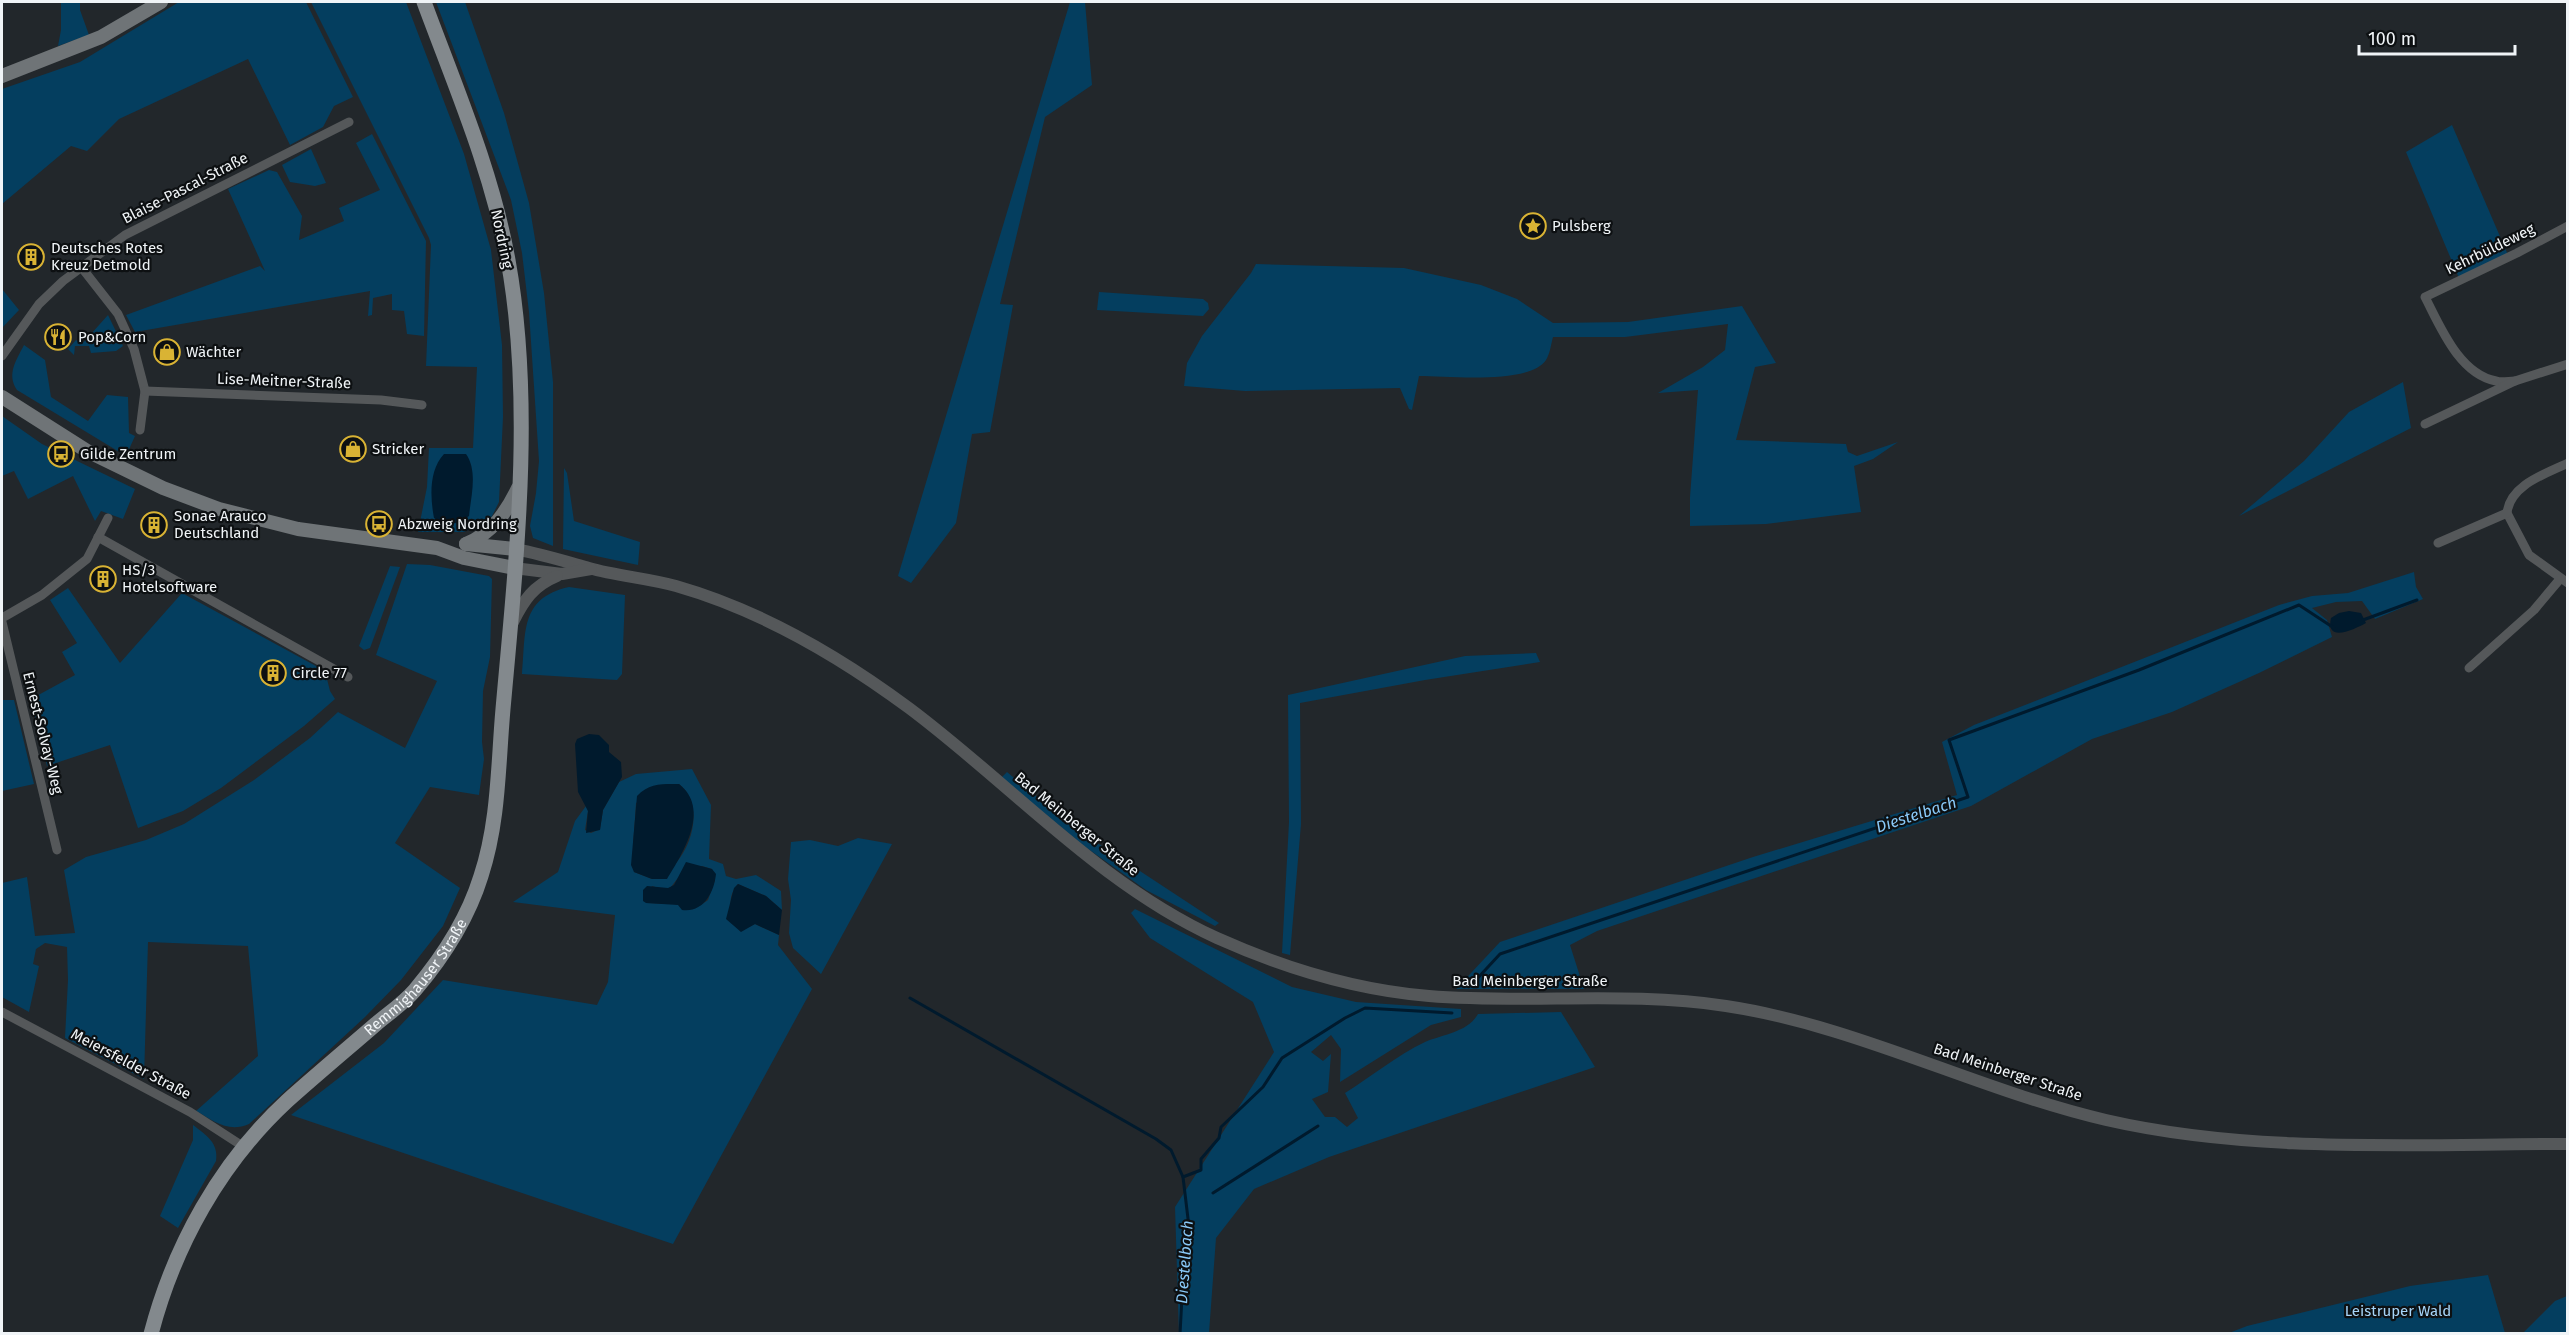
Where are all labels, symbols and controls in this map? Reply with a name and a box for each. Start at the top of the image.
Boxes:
scale bar [2359,18,2515,56]
text: 100 m [2368,28,2416,50]
street label: Blaise-Pascal-Straße [119,148,251,228]
street label: Nordring [487,208,517,270]
place icon: Pulsberg [1518,211,1548,241]
place label: Pulsberg [1552,217,1611,235]
street label: Kehrbüldeweg [2442,220,2538,278]
place label: Deutsches Rotes Kreuz Detmold [51,239,163,274]
building icon: Deutsches Rotes Kreuz Detmold [16,242,46,272]
restaurant icon: Pop&Corn [43,322,73,352]
place label: Pop&Corn [78,328,146,346]
shop icon: Wächter [152,337,182,367]
place label: Wächter [186,343,241,361]
street label: Lise-Meitner-Straße [217,370,351,392]
shop icon: Stricker [338,434,368,464]
bus stop icon: Gilde Zentrum [46,439,76,469]
place label: Stricker [372,440,425,458]
place label: Gilde Zentrum [80,445,176,463]
place label: Sonae Arauco Deutschland [174,507,266,542]
bus stop icon: Abzweig Nordring [364,509,394,539]
building icon: Sonae Arauco Deutschland [139,510,169,540]
place label: Abzweig Nordring [398,515,517,533]
place label: HS/3 Hotelsoftware [122,561,217,596]
building icon: HS/3 Hotelsoftware [88,564,118,594]
building icon: Circle 77 [258,658,288,688]
place label: Circle 77 [292,664,347,682]
street label: Ernest-Solvay-Weg [19,670,67,796]
street label: Bad Meinberger Straße [1011,768,1143,880]
water label: Diestelbach [1873,792,1959,836]
street label: Remmighauser Straße [360,916,471,1039]
street label: Bad Meinberger Straße [1452,972,1608,990]
street label: Meiersfelder Straße [68,1025,194,1103]
street label: Bad Meinberger Straße [1931,1039,2085,1105]
water label: Diestelbach [1172,1220,1197,1304]
park label: Leistruper Wald [2345,1302,2451,1320]

